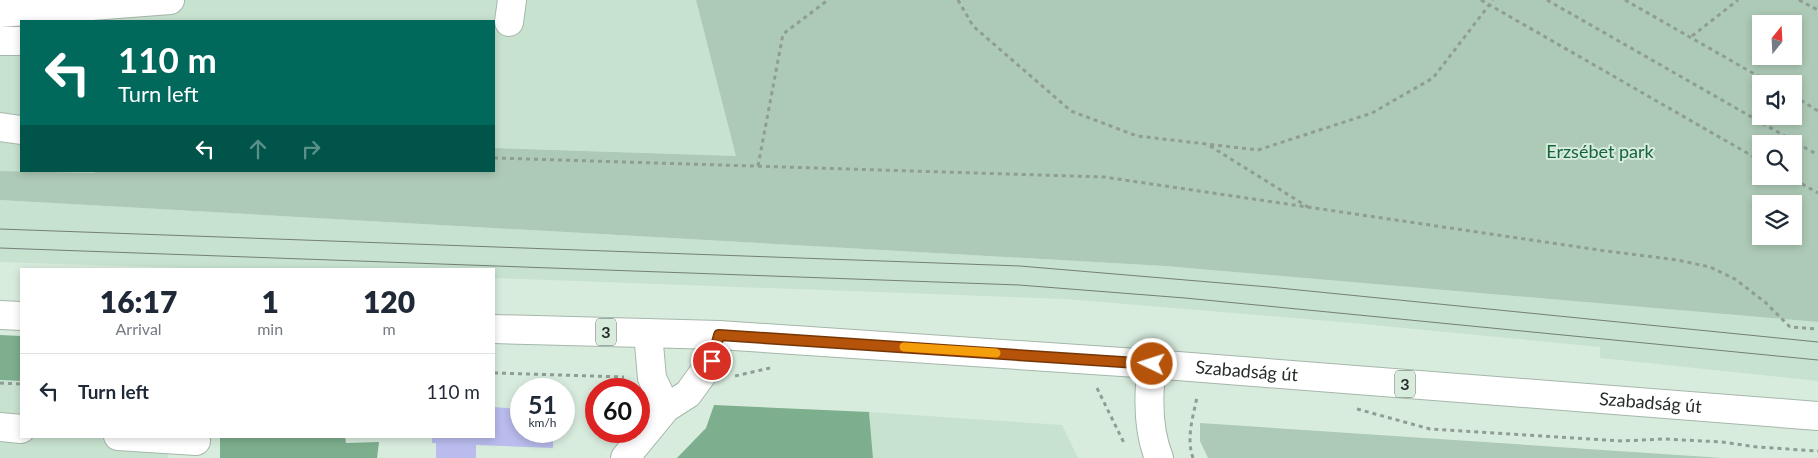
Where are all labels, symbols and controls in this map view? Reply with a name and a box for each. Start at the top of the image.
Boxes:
north arrow [1752,15,1802,65]
map controls [1752,15,1802,245]
text: 110 m [118,38,217,80]
icon: left [35,40,100,105]
button: sound [1752,75,1802,125]
text: Turn left [118,80,199,107]
icon: left [191,135,219,163]
icon: ahead [244,135,272,163]
icon: right [297,135,325,163]
button: search [1752,135,1802,185]
park label: Erzsébet park [1546,140,1655,162]
button: layers [1752,195,1802,245]
text: 16:17 [100,283,177,319]
text: 1 [261,283,279,319]
text: 120 [363,283,415,319]
road number: 3 [596,318,616,346]
text: Arrival [116,319,162,338]
text: min [257,319,283,338]
text: m [382,319,396,338]
position arrow [1125,337,1177,389]
pin [691,340,733,382]
icon: arrive [698,347,726,375]
street label: Szabadság út [1195,355,1299,385]
road number: 3 [1395,370,1415,398]
icon: left [35,377,63,405]
speed limit sign: 60 [585,378,650,443]
text: Turn left [78,380,149,403]
text: 110 m [426,380,480,403]
street label: Szabadság út [1598,387,1703,417]
text: 51 [528,389,557,419]
text: km/h [528,415,557,430]

